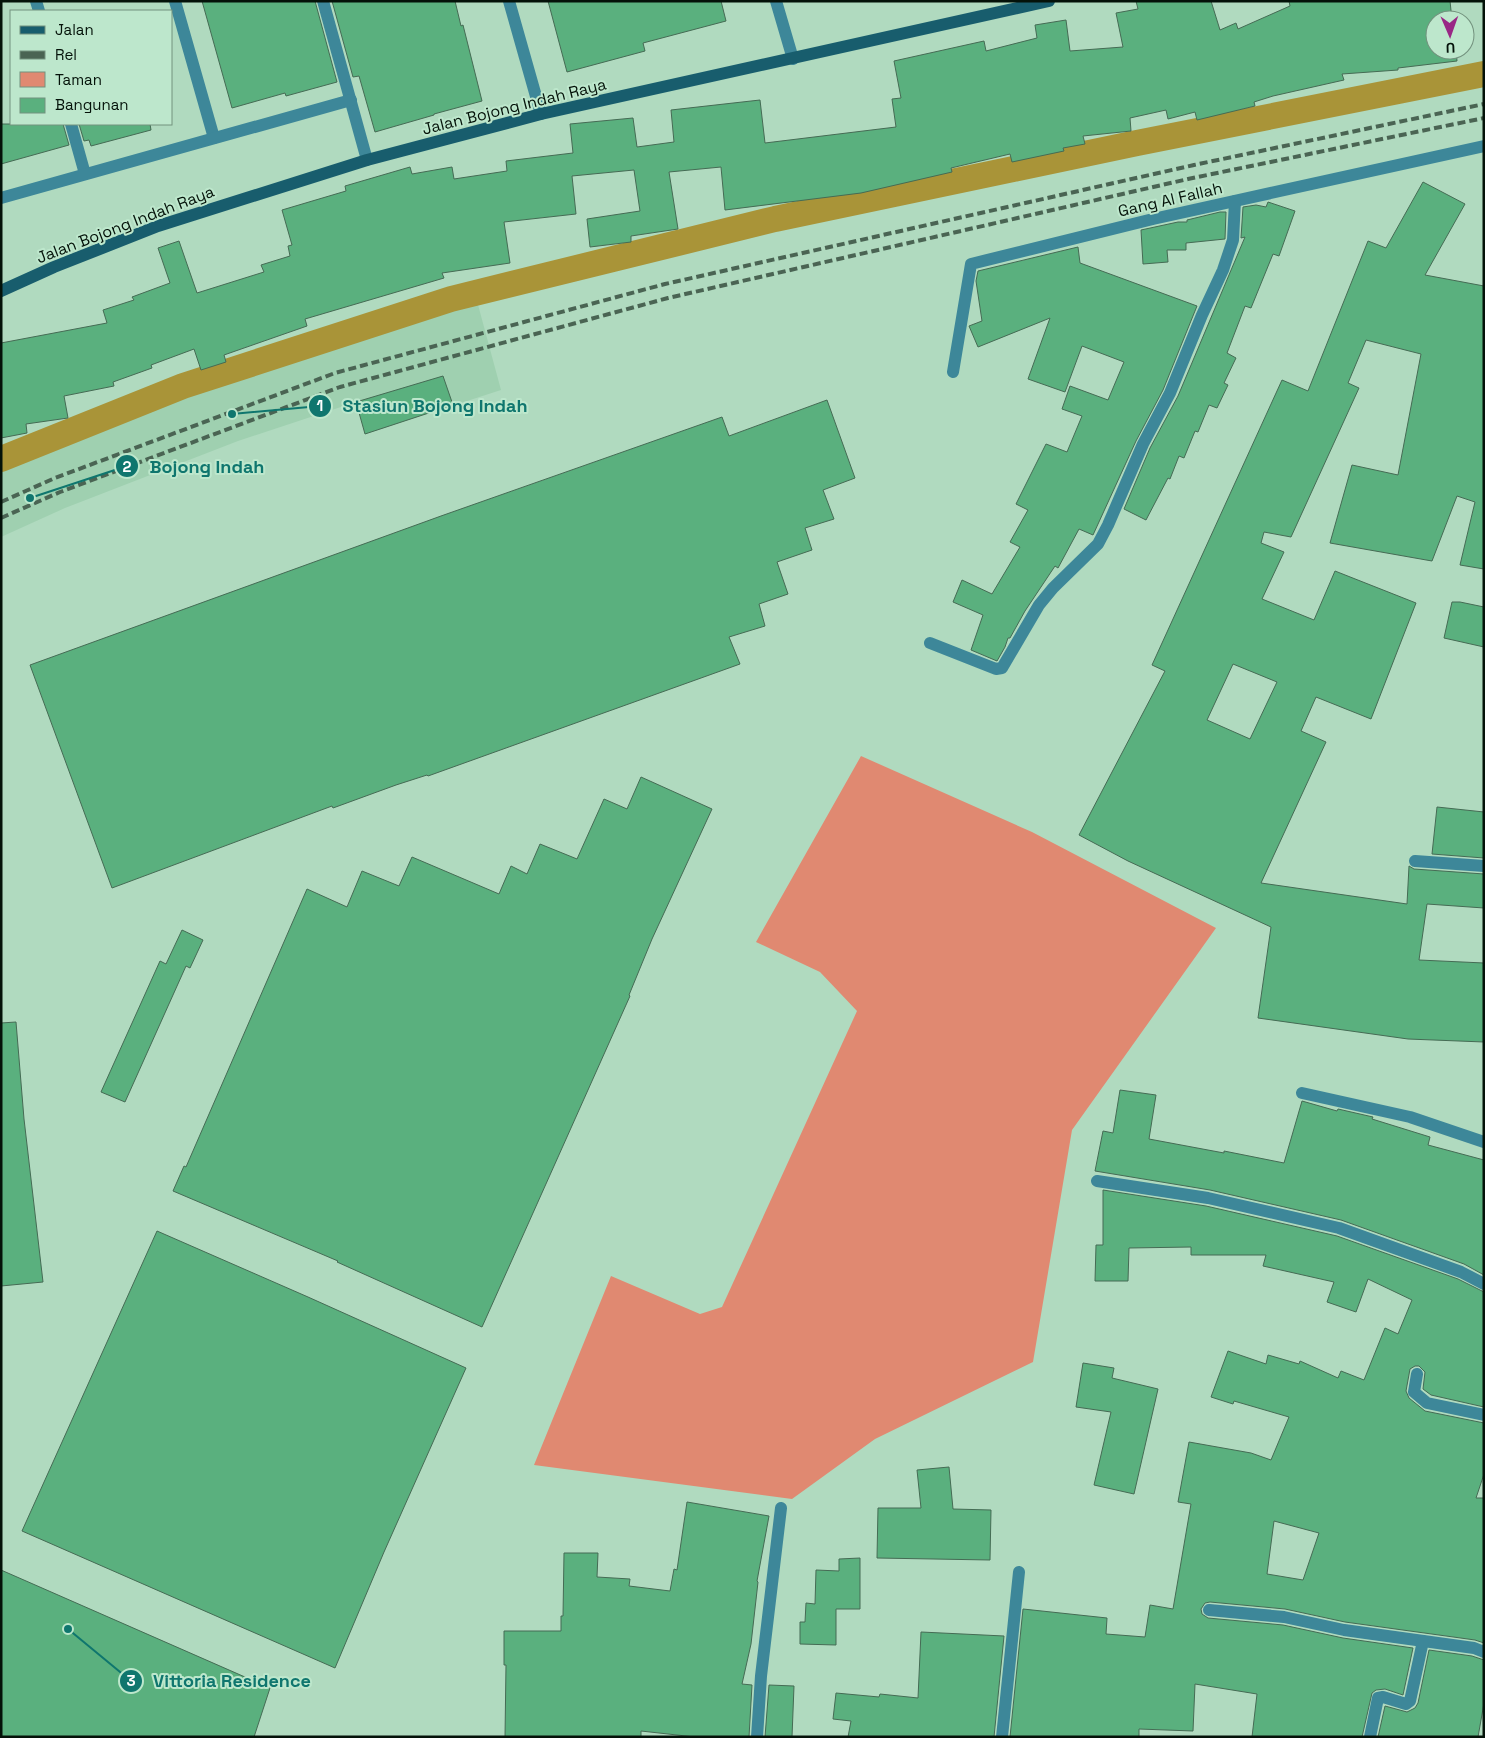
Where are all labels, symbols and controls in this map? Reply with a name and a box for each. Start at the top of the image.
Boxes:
legend [10,10,172,125]
north arrow [1425,10,1475,60]
text: Jalan [55,20,94,39]
text: U [1445,39,1455,57]
text: Rel [55,45,77,64]
text: Taman [55,70,102,89]
street label: Jalan Bojong Indah Raya [420,73,608,140]
text: Bangunan [55,95,129,114]
street label: Gang Al Fallah [1116,177,1224,222]
street label: Jalan Bojong Indah Raya [33,181,217,268]
callout: Stasiun Bojong Indah [308,389,538,422]
text: Stasiun Bojong Indah [342,394,528,417]
text: 1 [317,396,323,415]
callout: Bojong Indah [115,450,274,483]
text: Bojong Indah [150,455,264,478]
text: 2 [123,457,132,476]
callout: Vittoria Residence [118,1665,321,1698]
text: Vittoria Residence [153,1669,311,1692]
text: 3 [126,1671,136,1690]

